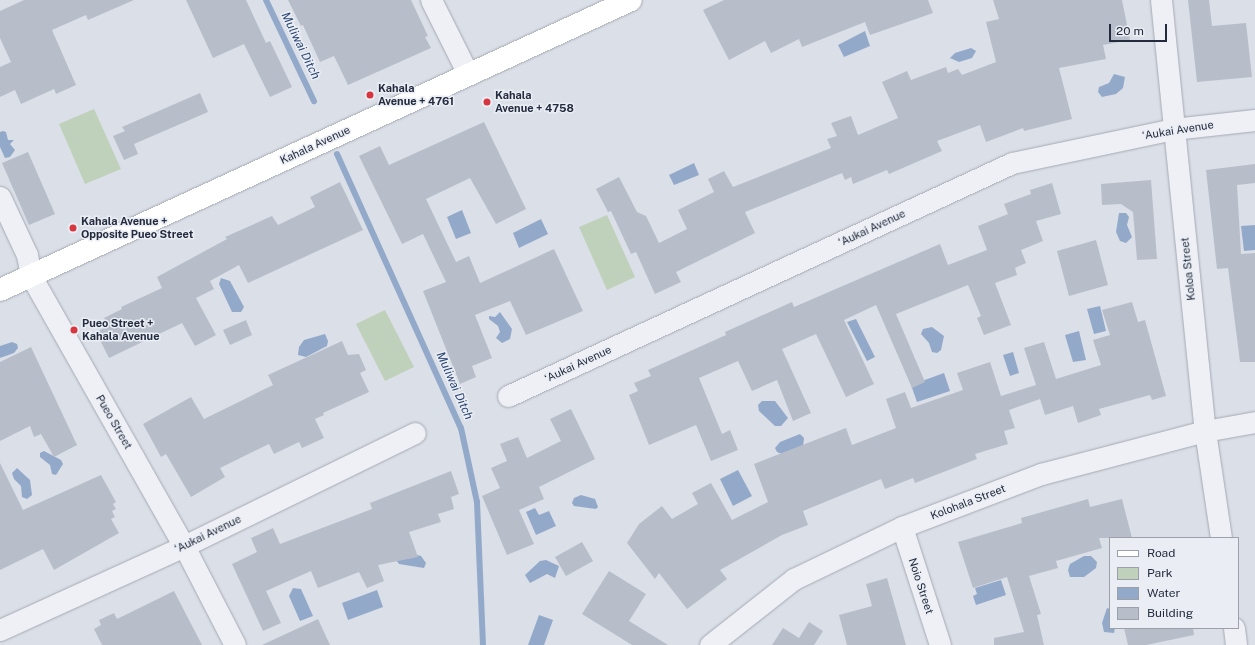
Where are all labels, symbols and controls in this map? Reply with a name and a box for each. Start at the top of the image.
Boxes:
water label: Muliwai Ditch [278,10,322,82]
scale bar [1111,16,1169,42]
text: 20 m [1116,24,1144,38]
place label: Kahala Avenue + 4761 [378,82,454,108]
place label: Kahala Avenue + 4758 [495,89,574,115]
marker: Kahala Avenue + 4761 [365,90,375,100]
marker: Kahala Avenue + 4758 [482,97,492,107]
street label: ʻAukai Avenue [1141,118,1215,142]
street label: Kahala Avenue [278,123,352,167]
street label: ʻAukai Avenue [837,207,907,249]
place label: Kahala Avenue + Opposite Pueo Street [81,215,193,241]
marker: Kahala Avenue + Opposite Pueo Street [68,223,78,233]
street label: Koloa Street [1178,237,1198,301]
place label: Pueo Street + Kahala Avenue [82,317,159,343]
marker: Pueo Street + Kahala Avenue [69,325,79,335]
street label: ʻAukai Avenue [543,343,613,385]
water label: Muliwai Ditch [433,350,475,422]
street label: Pueo Street [93,392,135,452]
street label: Kolohala Street [929,482,1007,522]
street label: ʻAukai Avenue [173,512,243,556]
legend [1109,537,1239,629]
text: Road [1147,546,1175,560]
street label: Noio Street [906,556,936,616]
text: Park [1147,566,1173,580]
text: Water [1147,586,1180,600]
text: Building [1147,606,1193,620]

